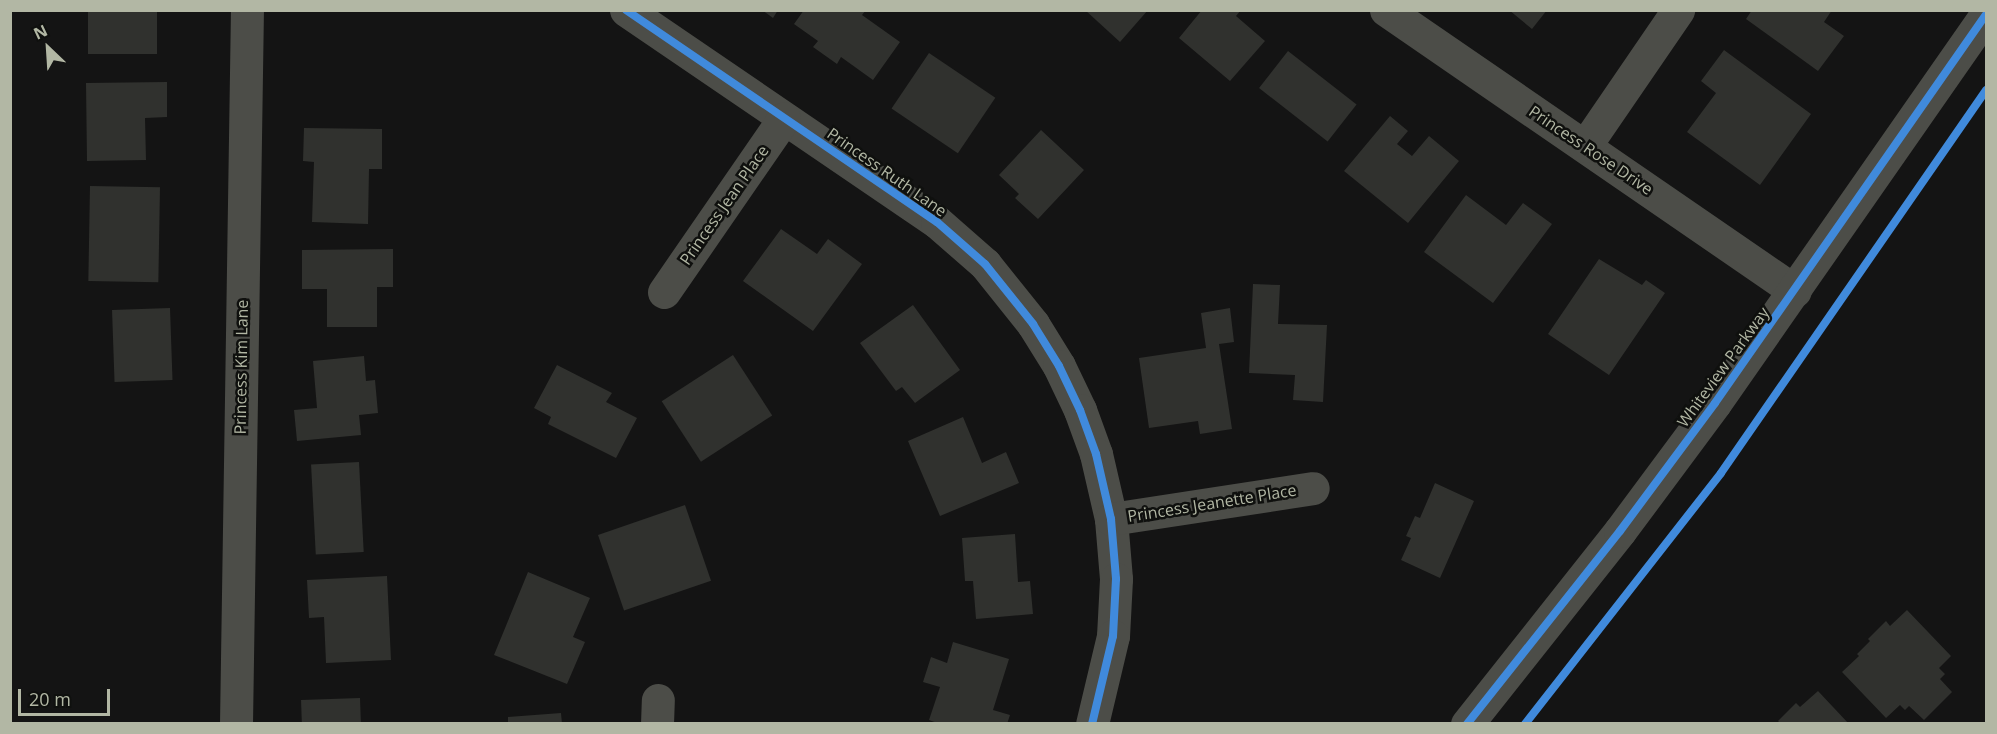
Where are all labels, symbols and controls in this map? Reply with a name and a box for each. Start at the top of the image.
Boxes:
north arrow [18,18,78,78]
text: N [30,19,51,44]
street label: Princess Rose Drive [1525,101,1657,199]
street label: Princess Ruth Lane [824,124,950,220]
street label: Princess Jean Place [676,142,772,268]
street label: Princess Kim Lane [230,299,252,435]
street label: Whiteview Parkway [1673,303,1773,431]
street label: Princess Jeanette Place [1126,480,1298,526]
scale bar [21,677,112,715]
text: 20 m [29,687,71,711]

